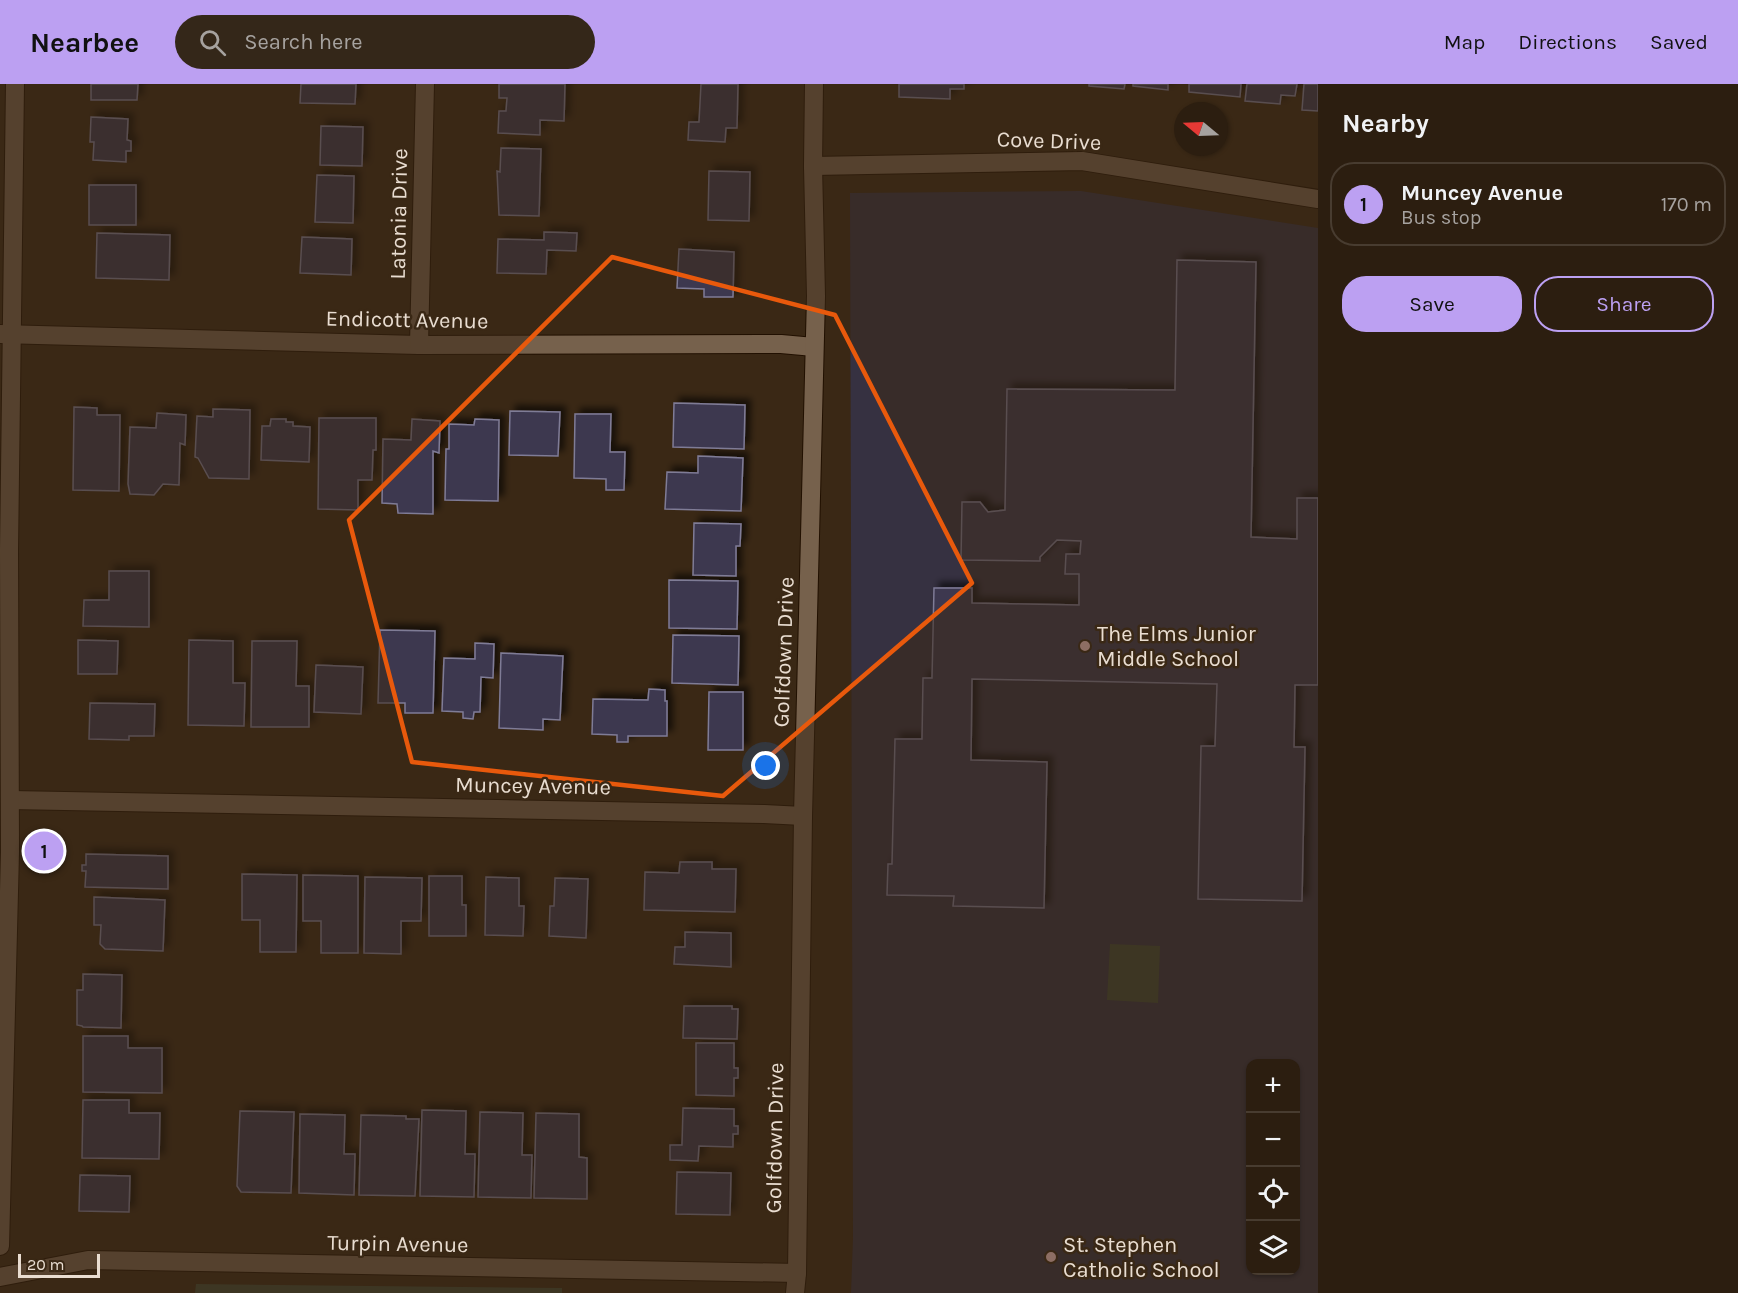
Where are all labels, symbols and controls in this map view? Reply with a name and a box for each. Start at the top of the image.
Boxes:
search box [175,15,595,69]
text: Nearbee [30,26,139,59]
icon: search [196,26,229,59]
text: Search here [244,29,363,55]
text: Map [1444,30,1485,54]
text: Directions [1518,30,1617,54]
text: Saved [1650,30,1708,54]
north arrow [1174,102,1228,156]
text: Nearby [1342,108,1429,139]
street label: Cove Drive [996,126,1102,156]
street label: Latonia Drive [385,148,413,280]
text: Muncey Avenue [1401,180,1563,206]
text: 1 [1360,193,1367,216]
text: 170 m [1661,193,1712,216]
text: Bus stop [1401,206,1481,229]
button: Save [1342,276,1522,332]
button: Share [1534,276,1714,332]
street label: Endicott Avenue [325,306,489,334]
street label: Golfdown Drive [768,576,800,728]
place label: The Elms Junior Middle School [1097,621,1256,672]
marker: The Elms Junior Middle School [1078,639,1092,653]
your location [751,751,780,780]
street label: Muncey Avenue [455,772,611,800]
pin: 1 [24,828,63,873]
map controls [1246,1059,1300,1275]
button: + [1246,1059,1300,1113]
street label: Golfdown Drive [761,1062,789,1214]
button: − [1246,1113,1300,1167]
button: locate [1246,1167,1300,1221]
button: layers [1246,1221,1300,1275]
street label: Turpin Avenue [327,1230,469,1258]
place label: St. Stephen Catholic School [1063,1232,1220,1283]
marker: St. Stephen Catholic School [1044,1250,1058,1264]
scale bar [18,1251,100,1278]
text: 20 m [27,1255,65,1274]

